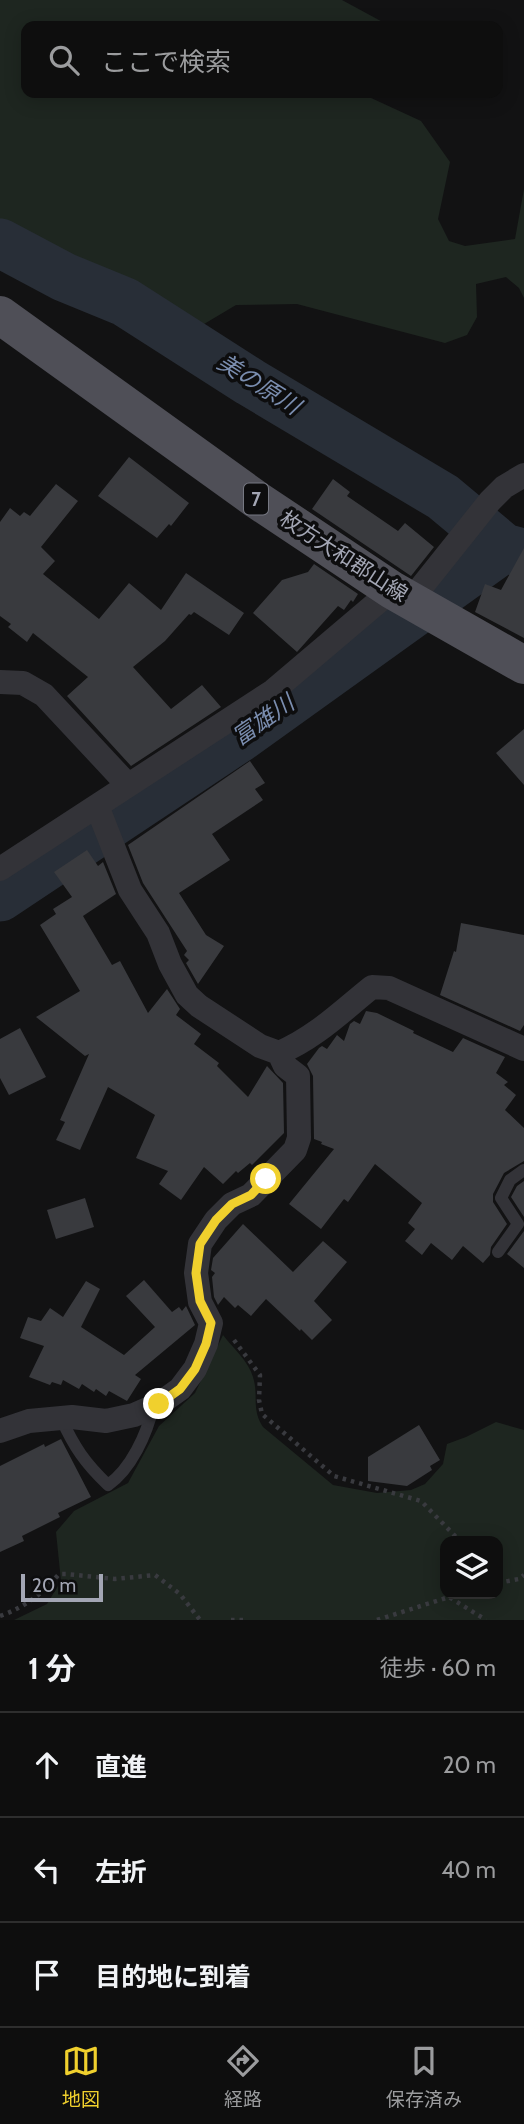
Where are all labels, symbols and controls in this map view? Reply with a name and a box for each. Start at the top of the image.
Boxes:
search box [21,21,503,98]
icon: search [45,41,83,79]
text: ここで検索 [101,46,231,78]
water label: 美の原川 [213,348,308,422]
road number: 7 [244,484,268,514]
street label: 枚方大和郡山線 [276,505,412,607]
water label: 富雄川 [227,687,302,751]
route start [250,1163,281,1194]
route end [143,1388,174,1419]
map controls [440,1536,503,1599]
button: layers [440,1536,503,1599]
scale bar [21,1571,103,1603]
text: 20 m [32,1574,76,1597]
text: 1 分 [28,1650,76,1687]
text: 徒歩 · 60 m [380,1654,496,1682]
icon: ahead [28,1746,66,1784]
text: 直進 [95,1751,147,1783]
text: 20 m [443,1751,496,1779]
icon: left [28,1851,66,1889]
text: 左折 [95,1856,147,1888]
text: 40 m [441,1856,496,1884]
icon: arrive [28,1956,66,1994]
text: 目的地に到着 [95,1961,251,1993]
tab: 地図 [62,2042,100,2111]
tab: 経路 [224,2042,262,2111]
tab: 保存済み [386,2042,462,2111]

